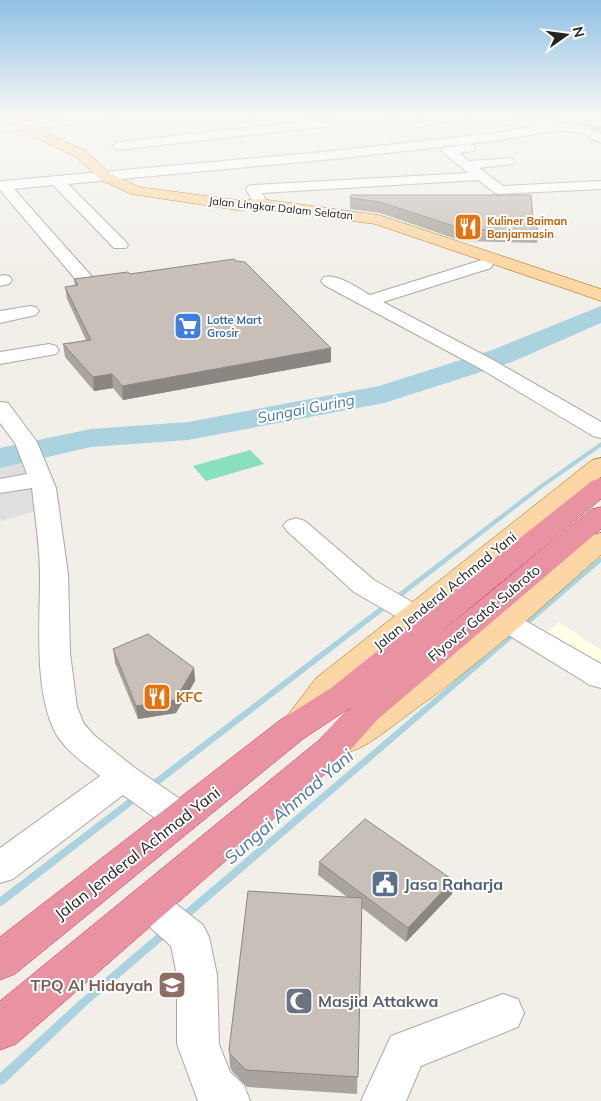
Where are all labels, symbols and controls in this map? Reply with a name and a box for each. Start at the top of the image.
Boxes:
north arrow [541,10,591,60]
text: N [569,25,589,39]
street label: Jalan Lingkar Dalam Selatan [208,193,354,223]
restaurant icon: Kuliner Baiman Banjarmasin [453,212,483,242]
place label: Kuliner Baiman Banjarmasin [487,214,567,241]
supermarket icon: Lotte Mart Grosir [173,311,203,341]
place label: Lotte Mart Grosir [207,313,262,340]
water label: Sungai Guring [256,390,356,427]
street label: Jalan Jenderal Achmad Yani [370,528,520,654]
street label: Flyover Gatot Subroto [424,561,544,665]
restaurant icon: KFC [142,682,172,712]
place label: KFC [176,688,203,706]
water label: Sungai Ahmad Yani [219,744,359,869]
street label: Jalan Jenderal Achmad Yani [50,782,224,924]
public building icon: Jasa Raharja [370,869,400,899]
place label: Jasa Raharja [404,874,503,894]
school or university icon: TPQ Al Hidayah [157,970,187,1000]
place label: TPQ Al Hidayah [31,975,153,995]
mosque icon: Masjid Attakwa [284,986,314,1016]
place label: Masjid Attakwa [318,991,438,1011]

